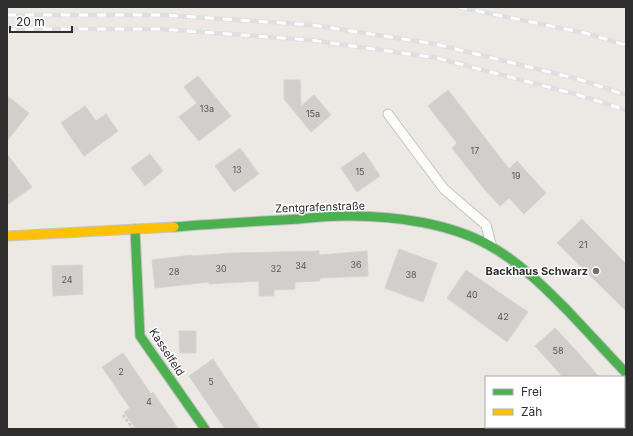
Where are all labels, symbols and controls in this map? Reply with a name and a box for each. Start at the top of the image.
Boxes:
scale bar [10,8,72,34]
text: 20 m [16,14,45,29]
house number: 13a [200,103,214,114]
house number: 15a [306,108,320,119]
house number: 17 [471,145,479,156]
house number: 13 [232,164,242,175]
house number: 15 [355,166,365,177]
house number: 19 [511,170,521,181]
street label: Zentgrafenstraße [275,198,365,216]
house number: 21 [578,239,588,250]
house number: 36 [350,259,362,270]
house number: 34 [295,260,307,271]
house number: 30 [215,263,227,274]
house number: 32 [270,263,282,274]
place label: Backhaus Schwarz [486,264,588,278]
house number: 28 [168,266,180,277]
marker: Backhaus Schwarz [591,266,601,276]
house number: 38 [405,269,417,280]
house number: 24 [61,274,73,285]
house number: 40 [466,289,478,300]
house number: 42 [497,311,509,322]
street label: Kasselfeld [146,326,188,378]
house number: 58 [552,345,564,356]
house number: 2 [118,366,124,377]
house number: 5 [208,376,214,387]
legend [485,376,625,428]
text: Frei [521,384,542,399]
house number: 4 [146,396,152,407]
text: Zäh [521,404,542,419]

